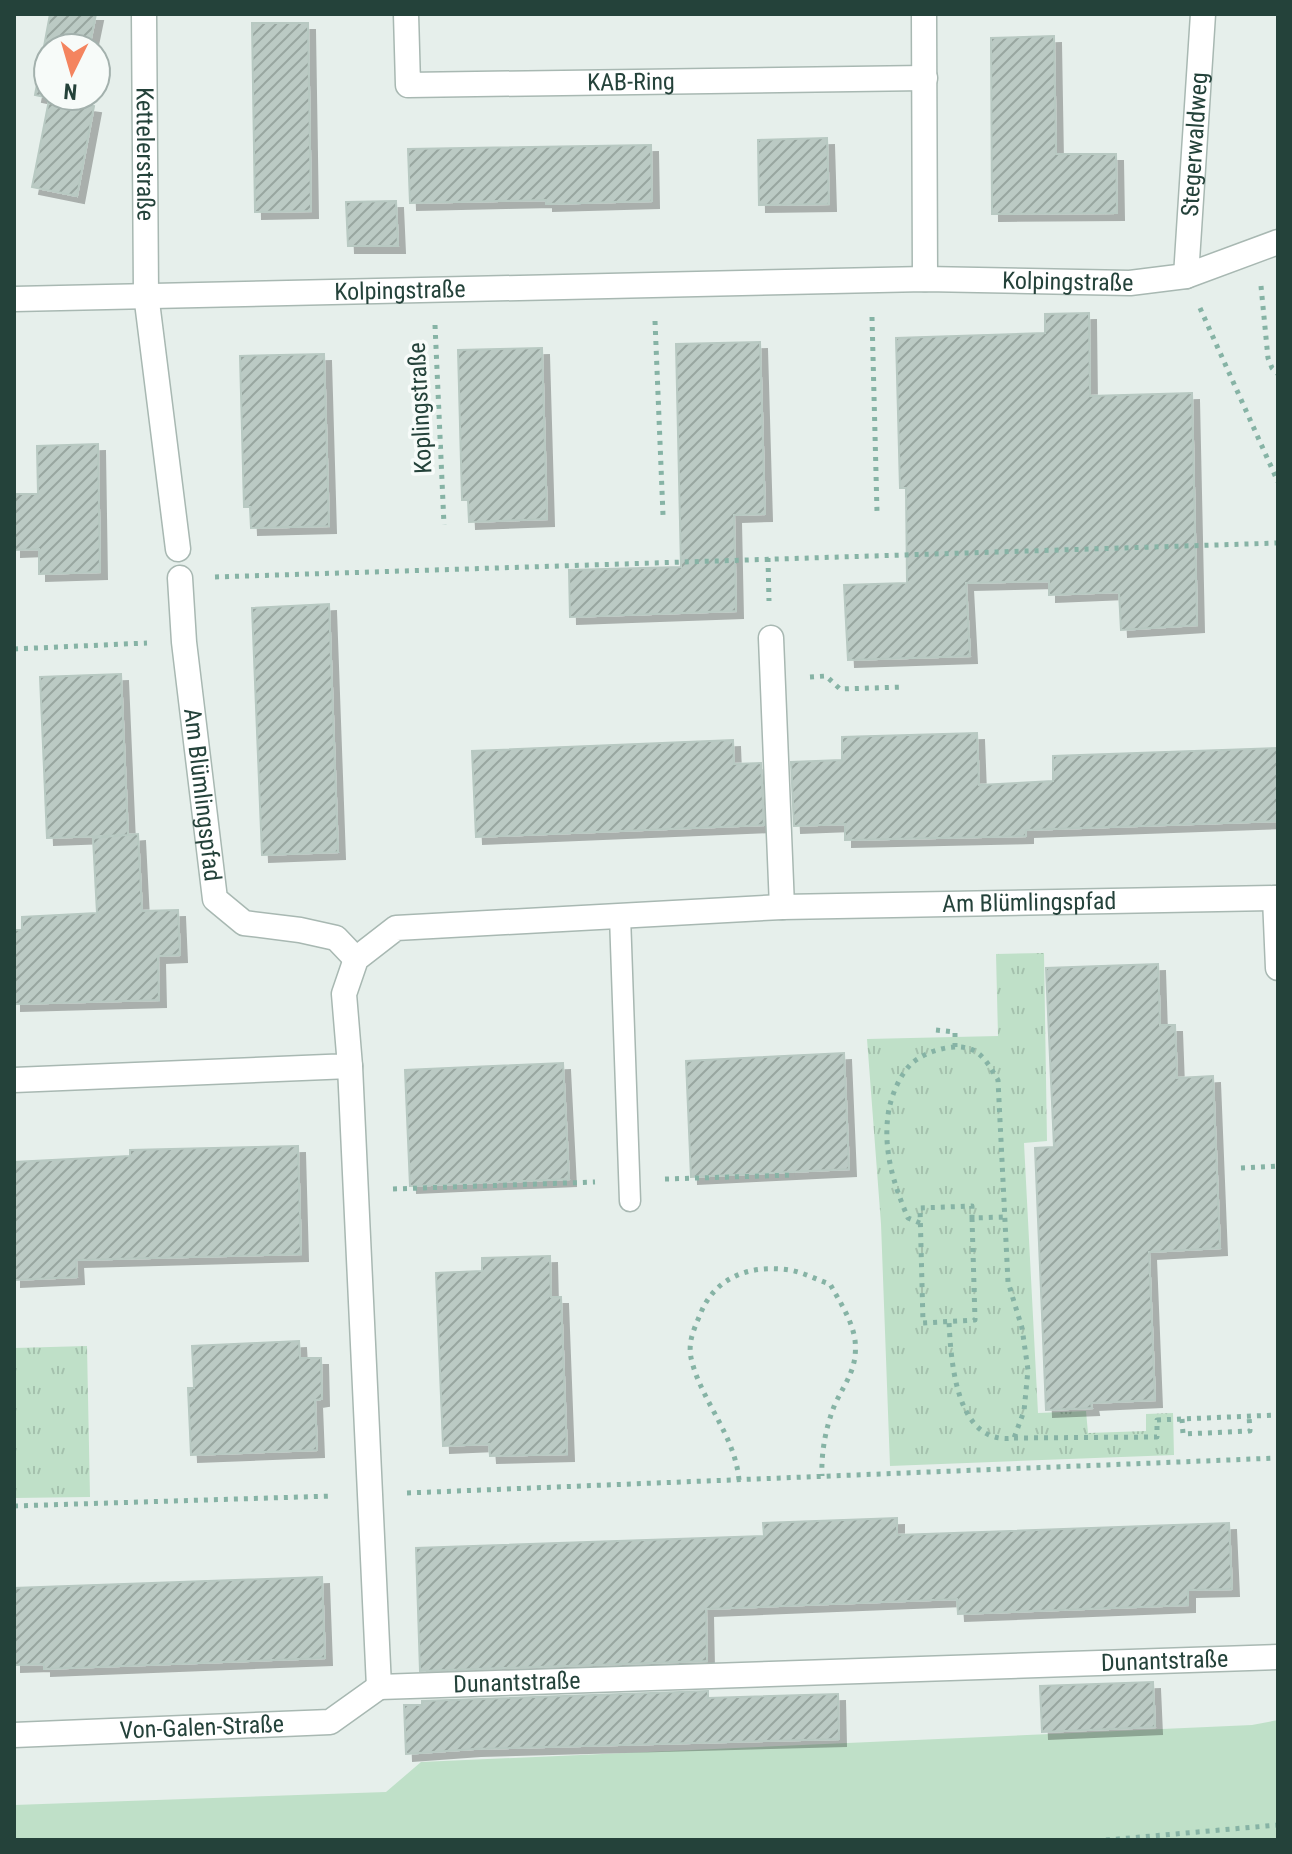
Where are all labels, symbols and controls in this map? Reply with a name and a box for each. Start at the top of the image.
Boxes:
north arrow [32,32,112,112]
street label: KAB-Ring [587,67,675,97]
street label: Stegerwaldweg [1176,71,1213,217]
text: N [62,78,78,104]
street label: Kettelerstraße [131,87,159,221]
street label: Kolpingstraße [1002,267,1134,297]
street label: Kolpingstraße [334,275,466,306]
street label: Koplingstraße [403,342,437,474]
street label: Am Blümlingspfad [178,707,227,883]
street label: Am Blümlingspfad [942,887,1117,918]
street label: Dunantstraße [1100,1645,1229,1677]
street label: Dunantstraße [453,1666,581,1699]
street label: Von-Galen-Straße [119,1710,284,1745]

